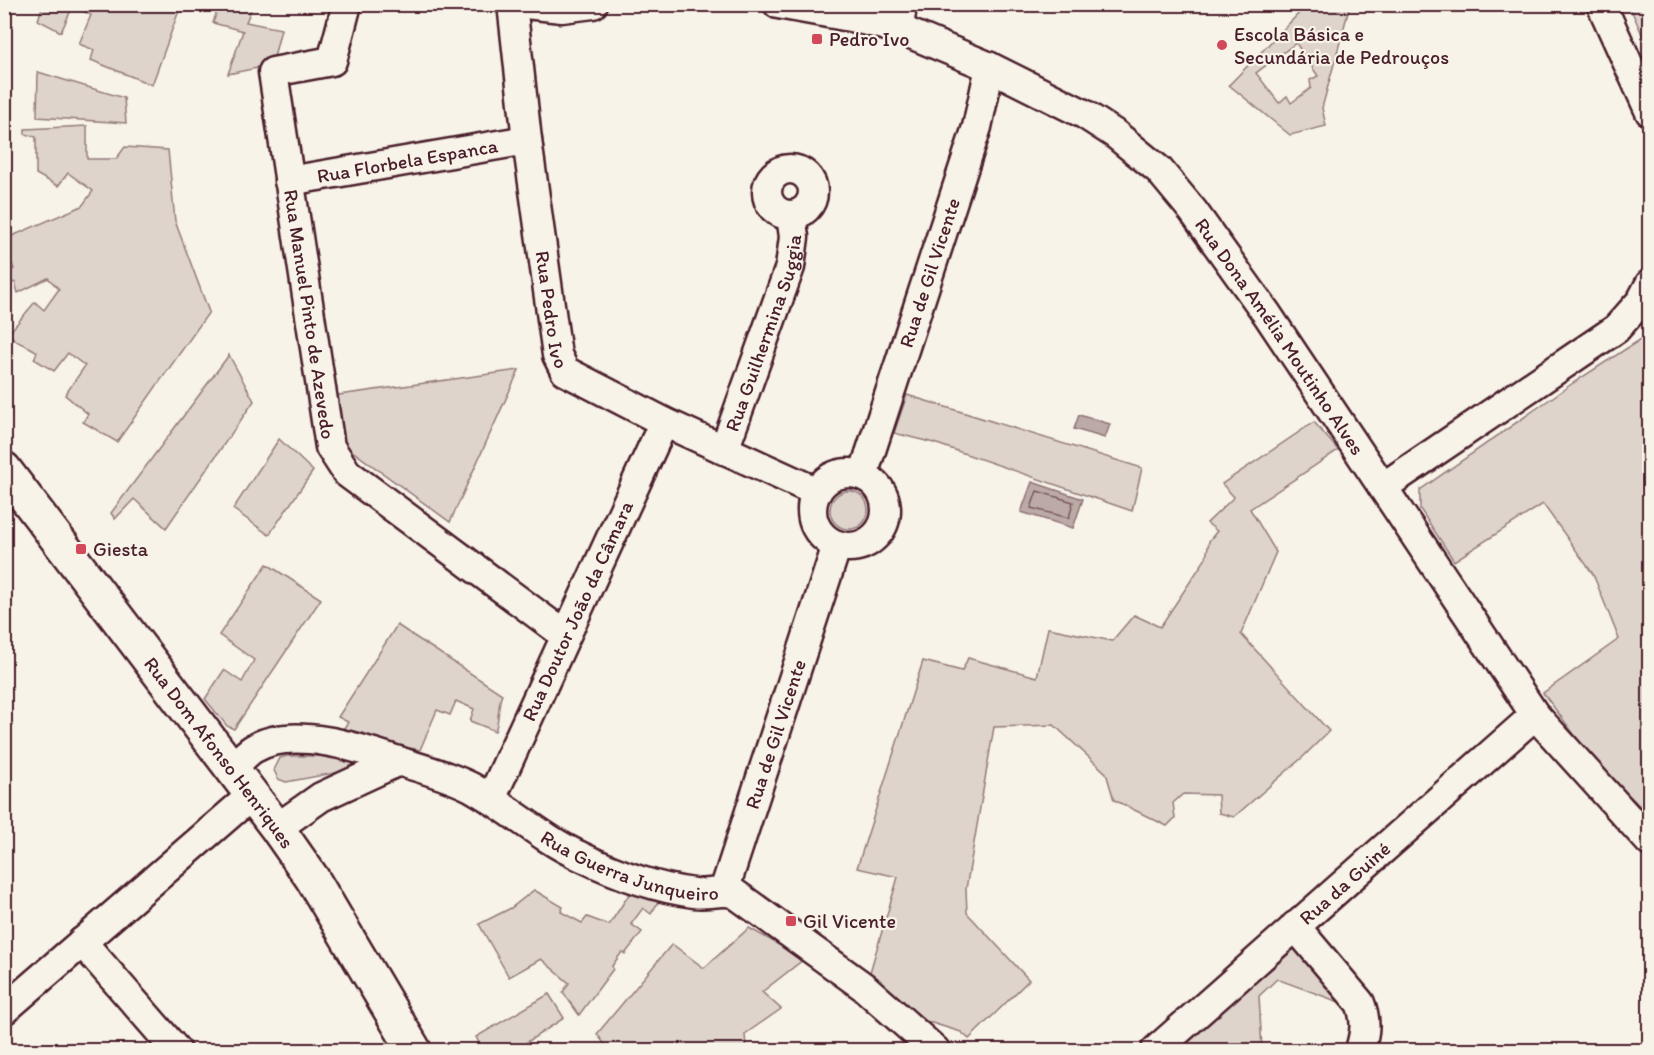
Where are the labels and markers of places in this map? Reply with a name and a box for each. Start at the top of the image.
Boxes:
place label: Escola Básica e Secundária de Pedrouços [1234,22,1449,69]
place label: Pedro Ivo [829,27,909,51]
marker: Pedro Ivo [810,32,824,46]
marker: Escola Básica e Secundária de Pedrouços [1215,38,1229,52]
place label: Giesta [93,537,149,561]
marker: Giesta [74,542,88,556]
place label: Gil Vicente [803,909,896,933]
marker: Gil Vicente [784,914,798,928]

